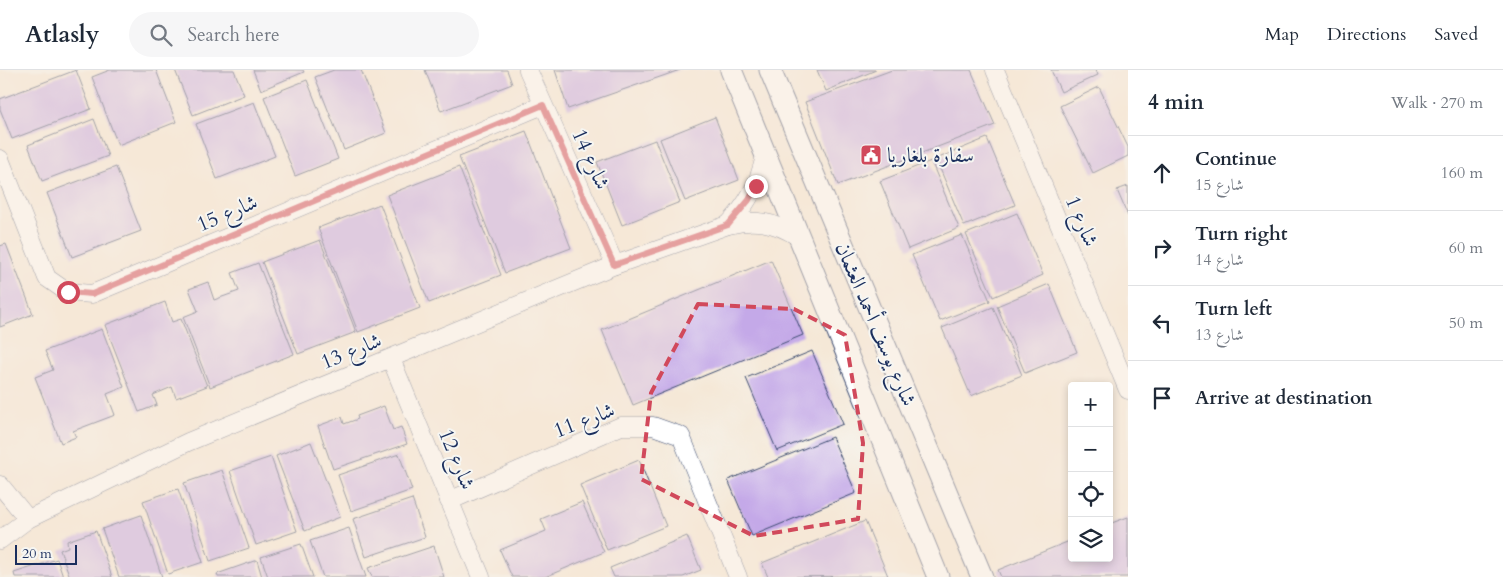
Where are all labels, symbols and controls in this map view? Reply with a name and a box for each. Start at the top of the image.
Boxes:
search box [129,12,479,57]
text: Atlasly [25,18,99,51]
icon: search [147,21,175,49]
text: Search here [187,22,280,48]
text: Map [1265,22,1299,47]
text: Directions [1327,22,1406,47]
text: Saved [1434,22,1478,47]
text: 4 min [1148,88,1204,117]
text: Walk · 270 m [1391,92,1483,114]
street label: شارع 14 [562,124,617,195]
place label: سفارة بلغاريا [887,141,974,170]
public building icon: سفارة بلغاريا [859,143,883,167]
text: Continue [1195,146,1277,172]
icon: ahead [1148,159,1176,187]
text: 160 m [1441,162,1483,184]
text: شارع 15 [1195,174,1243,196]
route end [745,175,768,198]
street label: شارع 15 [192,188,263,242]
street label: شارع 1 [1055,191,1105,252]
text: Turn right [1195,221,1287,247]
icon: right [1148,234,1176,262]
street label: شارع يوسف أحمد العثمان [825,237,924,412]
text: 60 m [1449,237,1483,259]
text: شارع 14 [1195,249,1243,271]
route start [57,281,80,304]
text: Turn left [1195,296,1272,322]
icon: left [1148,309,1176,337]
text: 50 m [1449,312,1483,334]
text: شارع 13 [1195,324,1243,346]
street label: شارع 13 [316,326,387,380]
map controls [1068,382,1113,562]
button: + [1068,382,1113,427]
icon: arrive [1148,384,1176,412]
text: Arrive at destination [1195,385,1372,411]
street label: شارع 11 [549,396,620,448]
street label: شارع 12 [428,424,482,495]
button: − [1068,427,1113,472]
button: locate [1068,472,1113,517]
button: layers [1068,517,1113,562]
scale bar [15,542,78,565]
text: 20 m [22,544,52,563]

